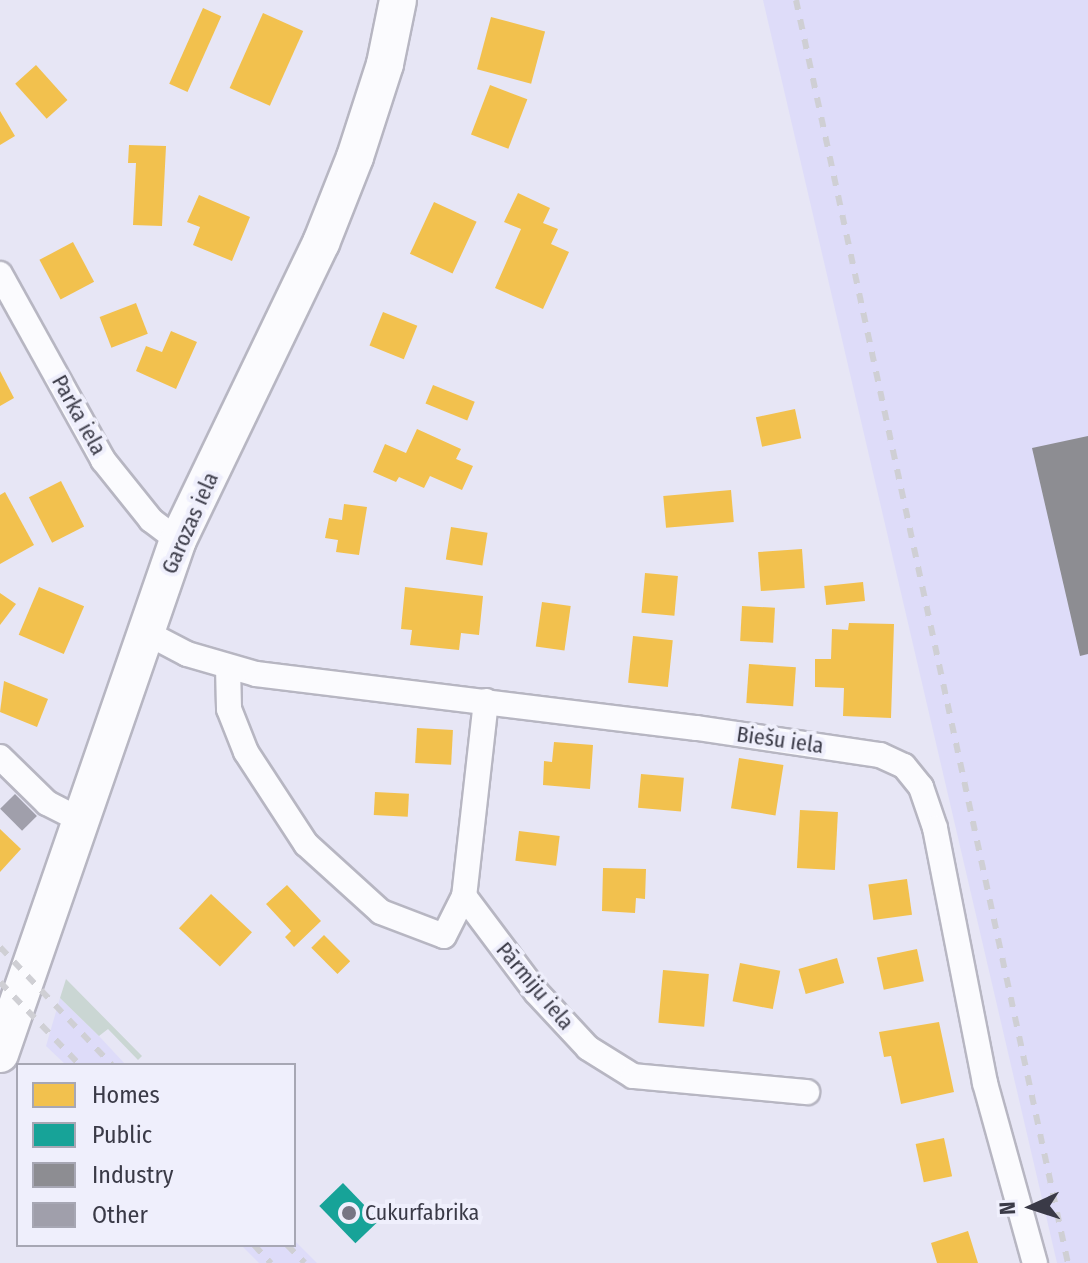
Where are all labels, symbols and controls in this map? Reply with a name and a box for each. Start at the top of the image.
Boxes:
street label: Parka iela [46,370,112,460]
street label: Garozas iela [156,468,224,578]
street label: Biešu iela [735,721,825,759]
street label: Pārmiju iela [491,937,579,1035]
legend [16,1063,296,1247]
text: Homes [92,1081,160,1109]
text: Public [92,1121,152,1149]
text: Industry [92,1161,174,1189]
north arrow [992,1167,1072,1247]
place label: Cukurfabrika [365,1200,479,1226]
text: Other [92,1201,148,1229]
text: N [994,1201,1021,1216]
marker: Cukurfabrika [340,1204,358,1222]

